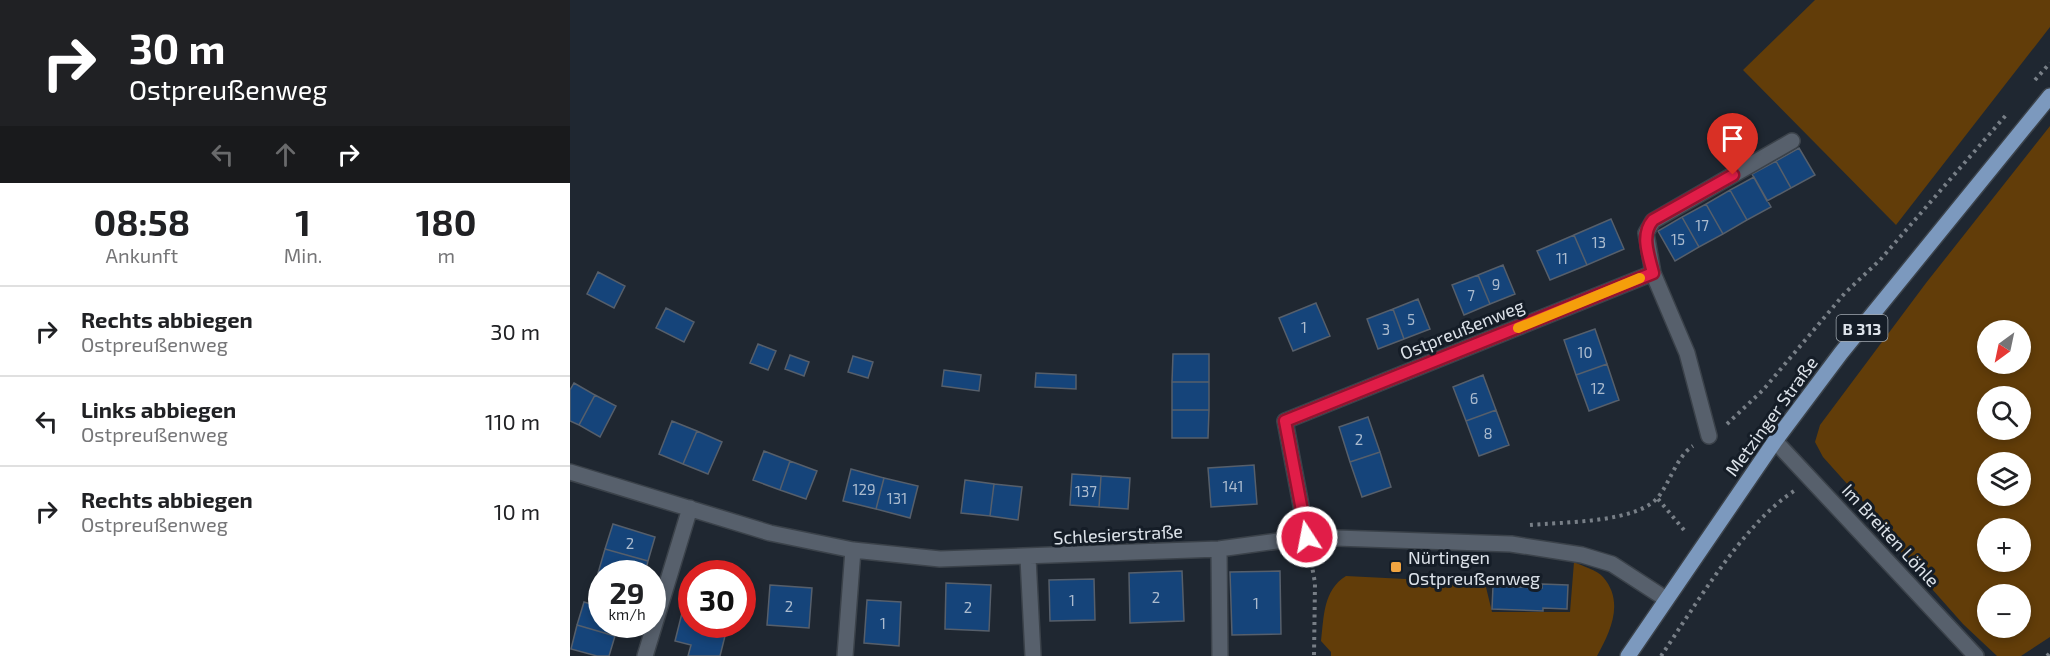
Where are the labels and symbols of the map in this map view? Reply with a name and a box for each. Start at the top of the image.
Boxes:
pin [1707,113,1758,175]
house number: 17 [1695,216,1709,234]
house number: 15 [1671,230,1685,248]
house number: 13 [1592,233,1606,251]
house number: 11 [1556,249,1568,267]
house number: 9 [1492,275,1500,293]
house number: 7 [1467,286,1475,304]
street label: Ostpreußenweg [1397,294,1527,364]
house number: 5 [1407,310,1415,328]
road number: B 313 [1836,315,1888,341]
house number: 1 [1301,318,1307,336]
house number: 3 [1382,320,1390,338]
north arrow [1977,320,2031,374]
house number: 10 [1577,343,1593,361]
street label: Metzinger Straße [1720,352,1822,480]
house number: 12 [1591,379,1605,397]
house number: 6 [1470,389,1478,407]
house number: 8 [1483,424,1493,442]
house number: 2 [1355,430,1363,448]
house number: 141 [1222,477,1244,495]
street label: Im Breiten Löhle [1838,479,1944,591]
house number: 129 [853,480,875,498]
house number: 137 [1075,482,1097,500]
house number: 131 [887,489,907,507]
position arrow [1275,505,1339,569]
street label: Schlesierstraße [1053,520,1183,548]
house number: 2 [626,534,634,552]
place label: Nürtingen Ostpreußenweg [1408,546,1540,589]
speed limit sign: 30 [678,560,756,638]
marker: Nürtingen Ostpreußenweg [1389,560,1403,574]
house number: 2 [1152,588,1160,606]
house number: 1 [1069,591,1075,609]
house number: 1 [1253,594,1259,612]
house number: 2 [785,597,793,615]
house number: 2 [964,598,972,616]
house number: 1 [880,614,886,632]

